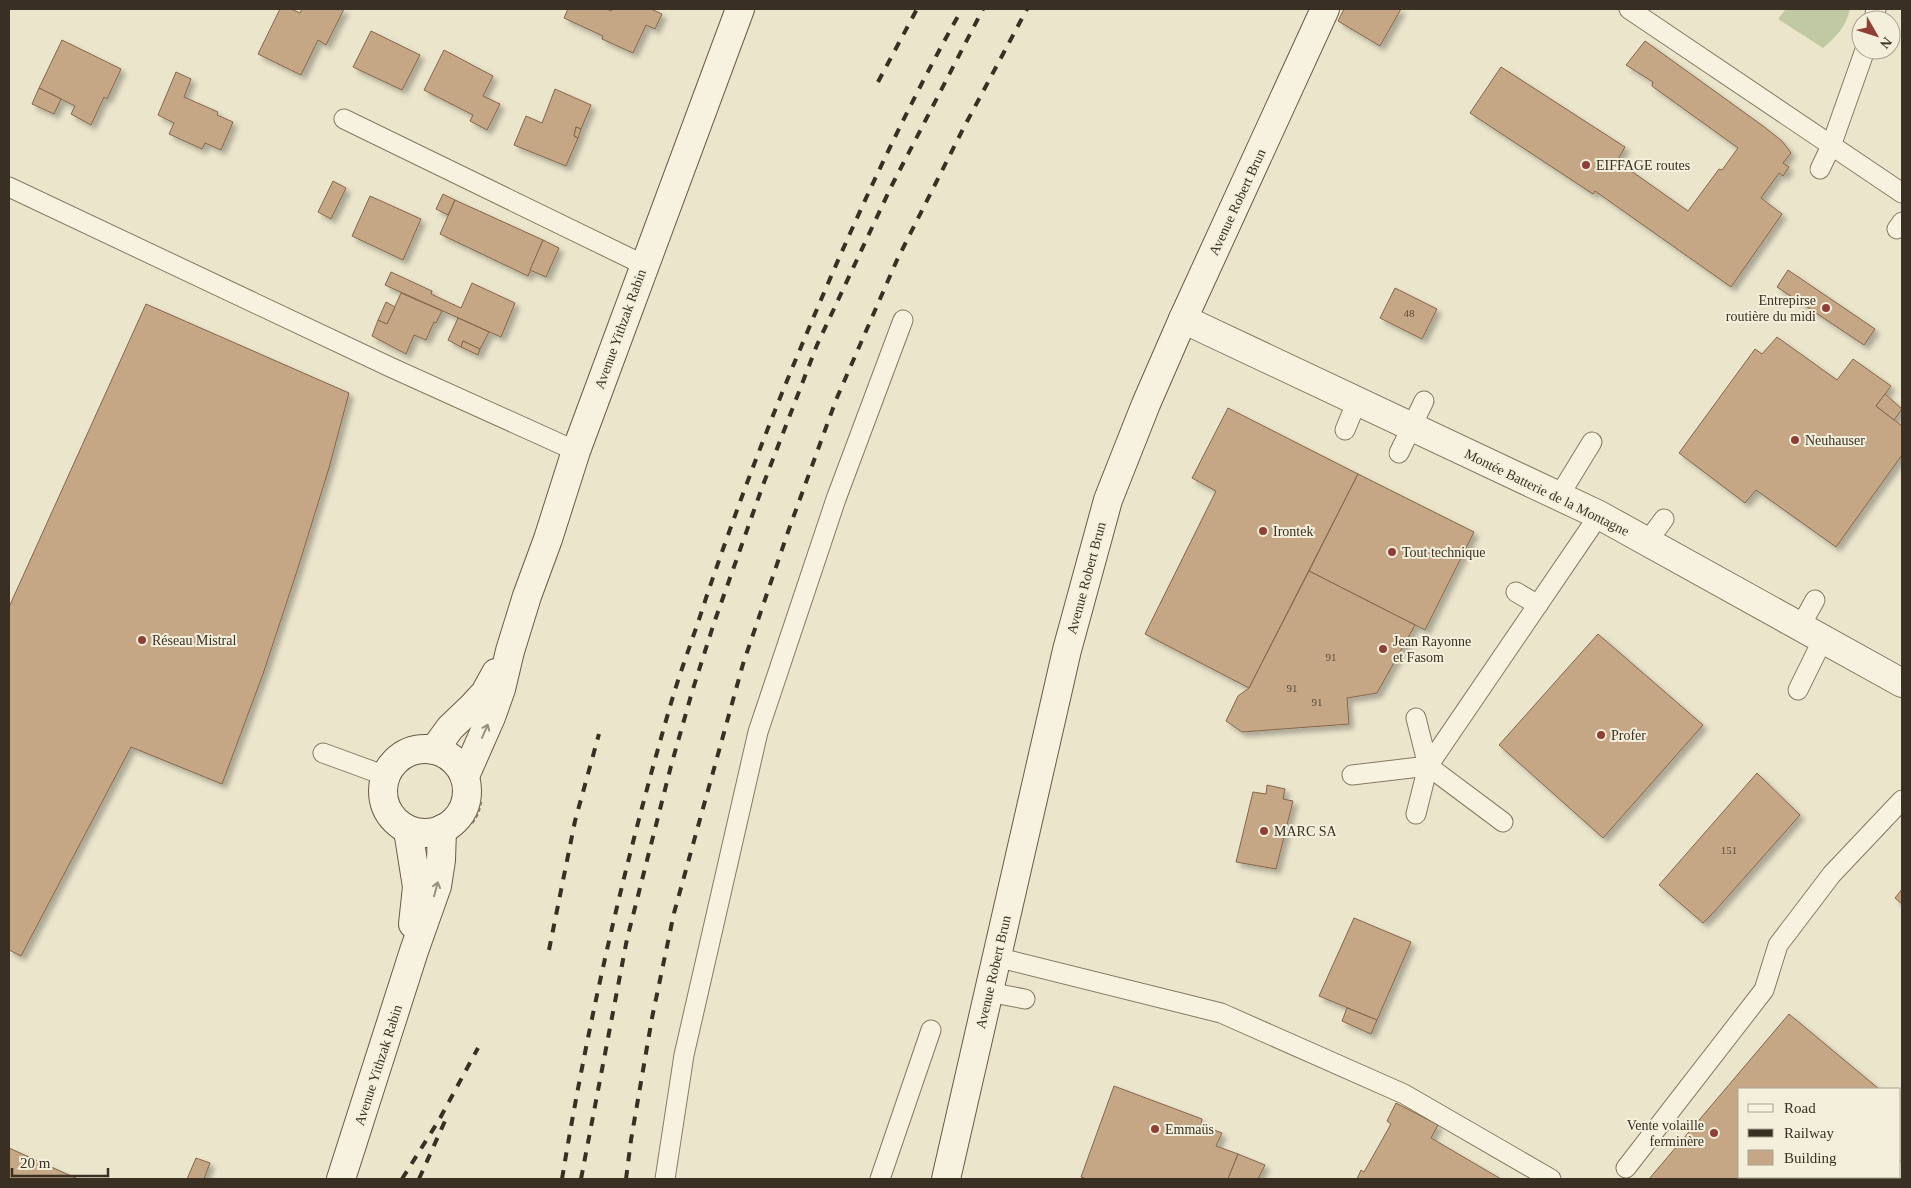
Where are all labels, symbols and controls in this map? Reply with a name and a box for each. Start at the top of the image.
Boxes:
north arrow [1851,10,1901,60]
text: N [1877,34,1895,52]
street label: Avenue Robert Brun [1206,147,1269,258]
place label: EIFFAGE routes [1596,158,1690,173]
marker: EIFFAGE routes [1580,159,1592,171]
street label: Avenue Yithzak Rabin [592,267,649,391]
place label: Entrepirse routière du midi [1726,293,1816,324]
marker: Entrepirse routière du midi [1820,302,1832,314]
house number: 48 [1404,307,1415,319]
place label: Neuhauser [1805,433,1865,448]
marker: Neuhauser [1789,434,1801,446]
street label: Montée Batterie de la Montagne [1462,446,1631,539]
street label: Avenue Robert Brun [1064,520,1109,636]
place label: Irontek [1273,524,1313,539]
marker: Irontek [1257,525,1269,537]
place label: Tout technique [1402,545,1485,560]
marker: Tout technique [1386,546,1398,558]
place label: Réseau Mistral [152,633,236,648]
marker: Réseau Mistral [136,634,148,646]
place label: Jean Rayonne et Fasom [1393,634,1471,665]
marker: Jean Rayonne et Fasom [1377,643,1389,655]
house number: 91 [1326,651,1337,663]
house number: 91 [1287,682,1298,694]
house number: 91 [1312,696,1323,708]
one-way arrow [480,724,490,739]
place label: Profer [1611,728,1646,743]
marker: Profer [1595,729,1607,741]
place label: MARC SA [1274,824,1338,839]
marker: MARC SA [1258,825,1270,837]
house number: 151 [1721,844,1737,856]
one-way arrow [431,882,441,898]
street label: Avenue Robert Brun [973,914,1014,1030]
street label: Avenue Yithzak Rabin [352,1003,405,1127]
legend [1738,1088,1901,1178]
text: Road [1784,1100,1816,1116]
place label: Vente volaille ferminère [1627,1118,1704,1149]
place label: Emmaüs [1165,1122,1214,1137]
marker: Emmaüs [1149,1123,1161,1135]
text: Railway [1784,1125,1834,1141]
marker: Vente volaille ferminère [1708,1127,1720,1139]
scale bar [12,1146,109,1178]
text: Building [1784,1150,1837,1166]
text: 20 m [20,1155,51,1171]

